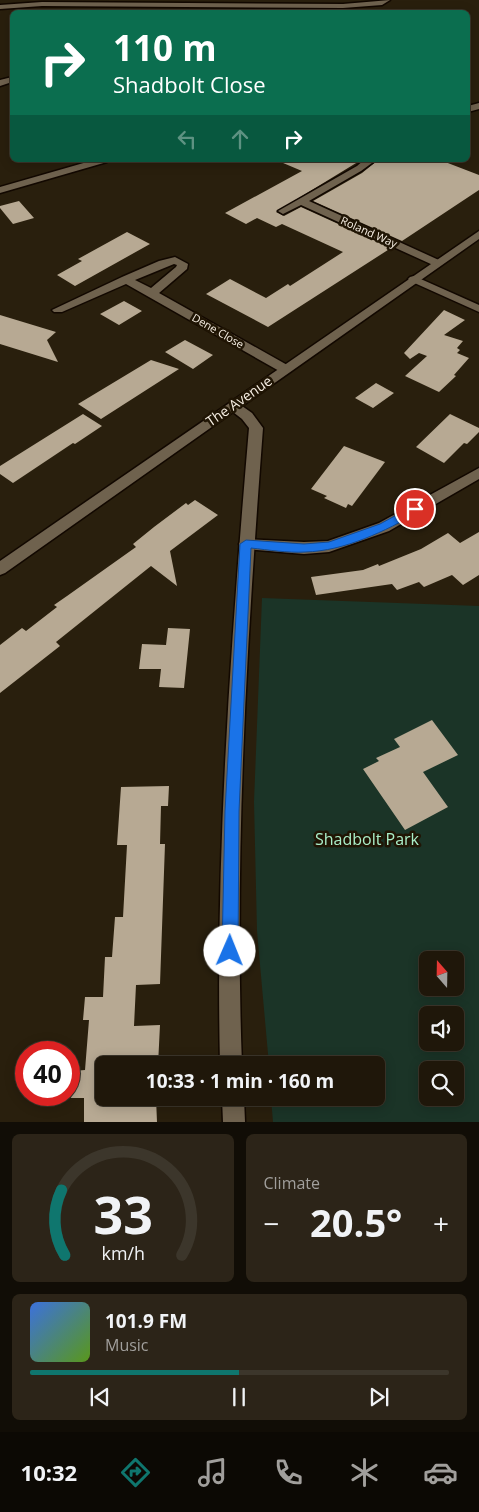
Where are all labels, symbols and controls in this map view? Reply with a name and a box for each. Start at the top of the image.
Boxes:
text: 110 m [113,24,217,71]
icon: right [30,30,95,95]
text: Shadbolt Close [113,69,266,99]
icon: left [173,125,201,153]
icon: ahead [226,125,254,153]
icon: right [279,125,307,153]
street label: Roland Way [339,212,400,251]
street label: Dene Close [190,310,247,351]
street label: The Avenue [202,371,276,430]
pin [394,488,436,530]
icon: arrive [401,495,429,523]
park label: Shadbolt Park [315,828,420,850]
position arrow [203,924,255,976]
north arrow [419,951,464,996]
map controls [419,951,464,1106]
button: sound [419,1006,464,1051]
speed limit sign: 40 [15,1041,80,1106]
button: search [419,1061,464,1106]
text: 10:33 · 1 min · 160 m [146,1068,334,1094]
text: Climate [264,1172,320,1194]
text: 33 [93,1178,152,1249]
text: 20.5° [310,1196,402,1248]
text: − [264,1204,280,1242]
text: + [433,1204,449,1242]
text: km/h [101,1241,144,1265]
text: 101.9 FM [105,1308,187,1334]
text: Music [105,1334,149,1356]
icon: previous [86,1383,114,1411]
icon: pause [225,1383,253,1411]
icon: next [365,1383,393,1411]
icon: directions [118,1455,153,1490]
icon: music [195,1455,230,1490]
icon: phone [271,1455,306,1490]
icon: climate [347,1455,382,1490]
icon: car [423,1455,458,1490]
text: 10:32 [21,1457,77,1487]

